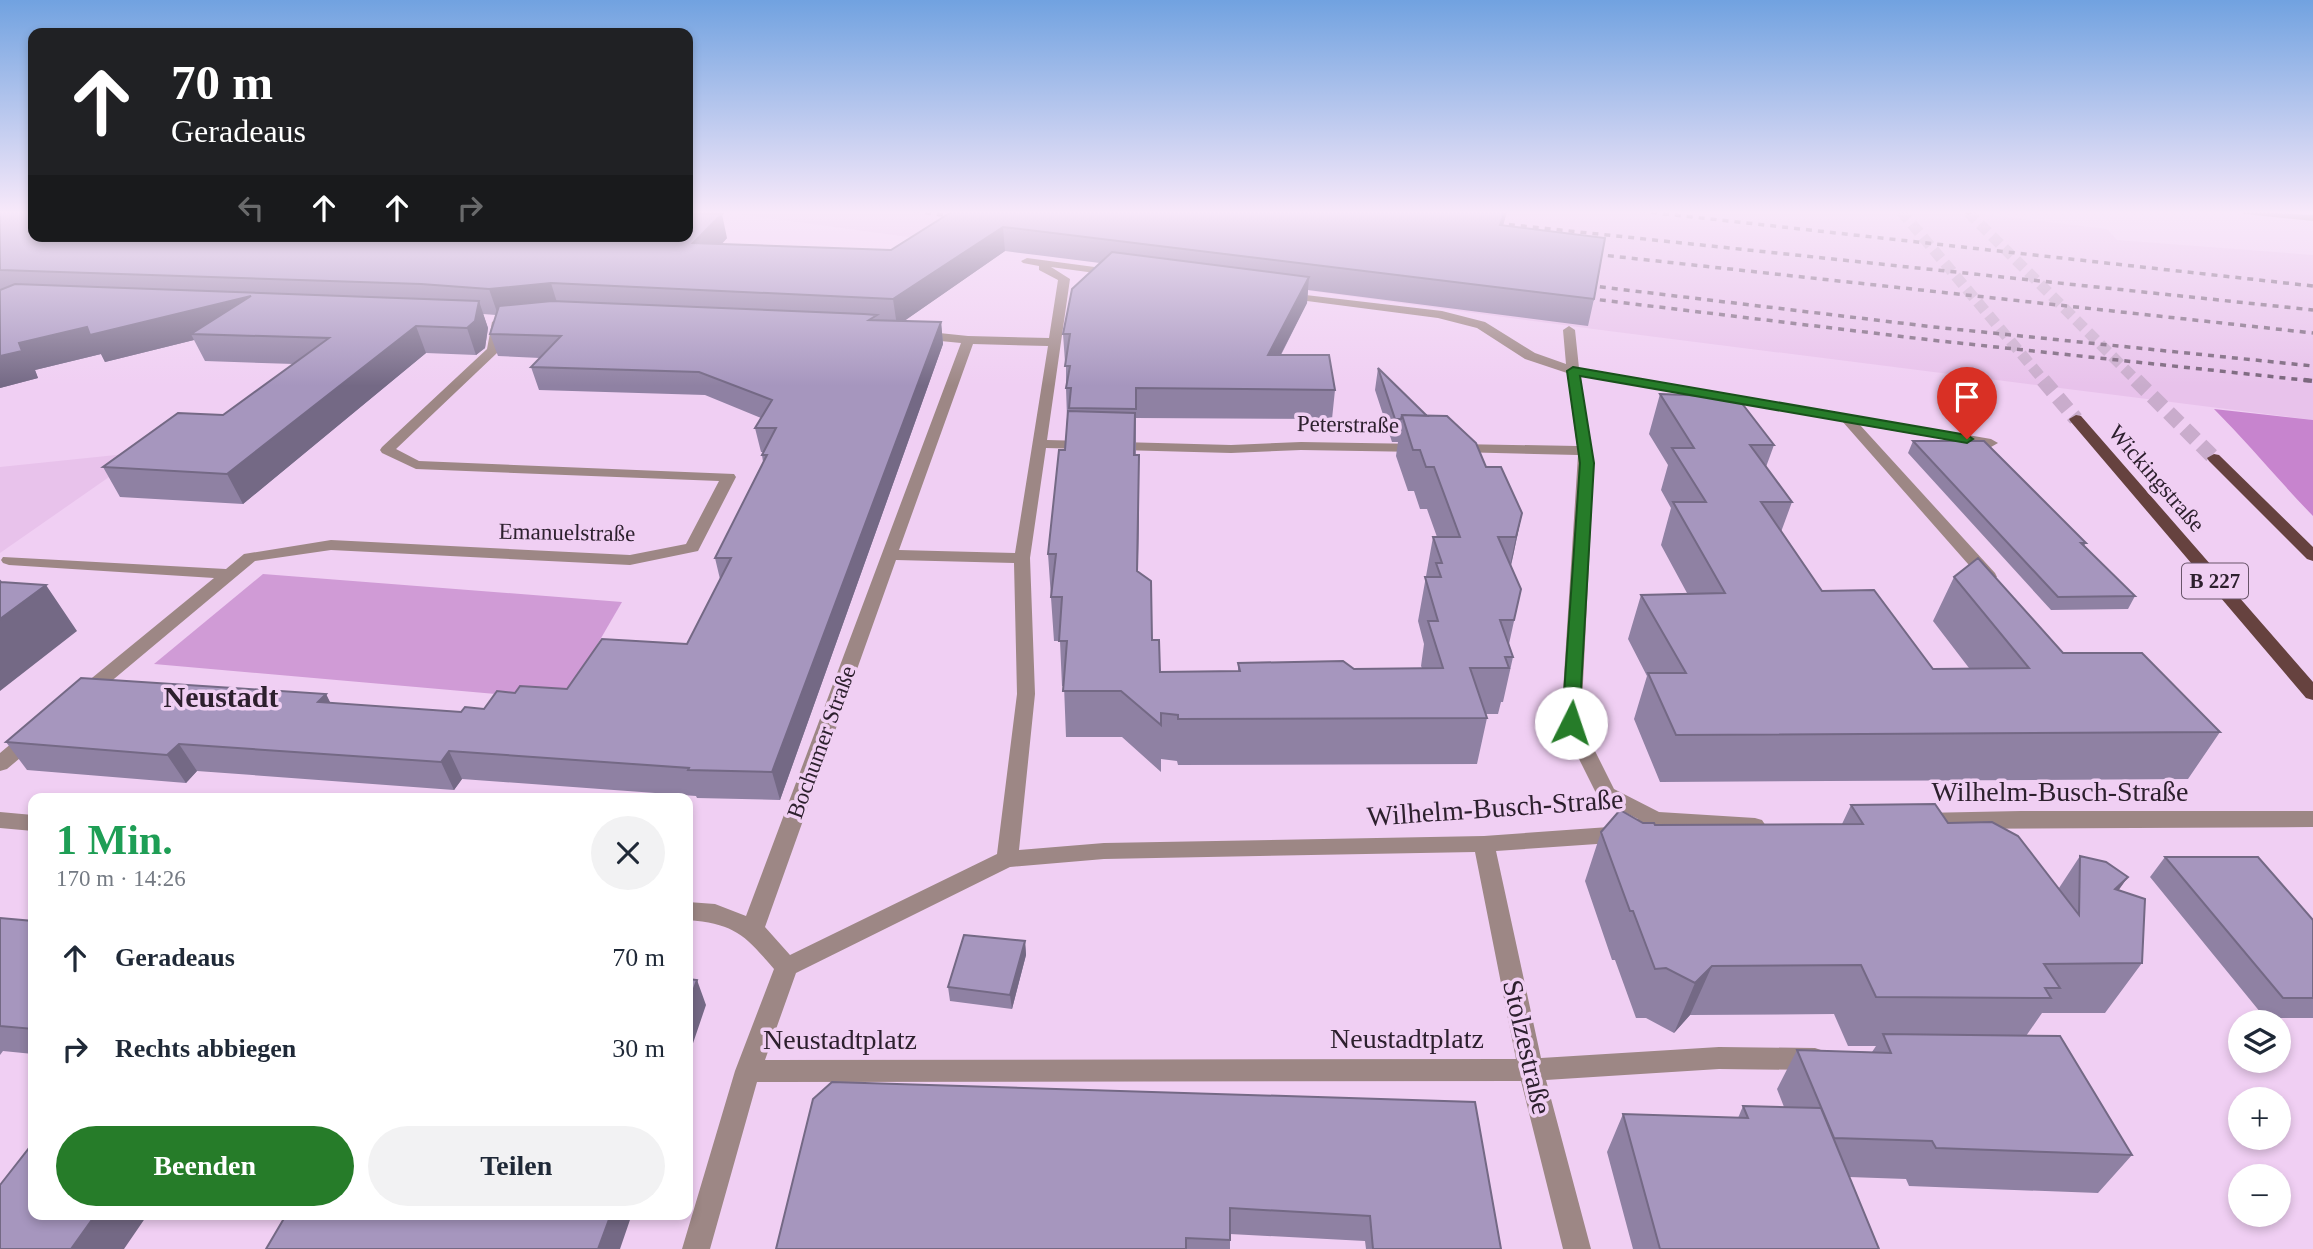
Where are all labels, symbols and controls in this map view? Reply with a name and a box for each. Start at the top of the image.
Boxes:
text: 70 m [171,55,273,110]
icon: ahead [56,56,147,147]
text: Geradeaus [171,113,306,149]
icon: left [232,189,270,227]
icon: ahead [305,189,343,227]
icon: ahead [378,189,416,227]
icon: right [451,189,489,227]
pin [1937,367,1997,439]
icon: arrive [1948,378,1986,416]
street label: Peterstraße [1297,411,1399,438]
street label: Wickingstraße [2103,420,2210,537]
street label: Emanuelstraße [498,519,636,546]
road number: B 227 [2182,564,2248,598]
street label: Bochumer Straße [782,663,861,822]
district label: Neustadt [163,680,279,713]
position arrow [1534,686,1608,760]
street label: Wilhelm-Busch-Straße [1931,776,2189,807]
street label: Wilhelm-Busch-Straße [1366,783,1624,832]
button: close [591,816,665,890]
text: 1 Min. [56,817,173,863]
text: 170 m · 14:26 [56,866,186,891]
icon: ahead [56,939,94,977]
text: Geradeaus [115,943,235,972]
text: 70 m [612,943,665,972]
street label: Stolzestraße [1497,977,1558,1117]
map controls [2228,1010,2291,1227]
button: layers [2228,1010,2291,1073]
street label: Neustadtplatz [1330,1023,1484,1054]
street label: Neustadtplatz [763,1024,917,1055]
icon: right [56,1030,94,1068]
text: Rechts abbiegen [115,1034,296,1063]
text: 30 m [612,1034,665,1063]
button: + [2228,1087,2291,1150]
button: Beenden [56,1126,354,1206]
button: Teilen [368,1126,665,1206]
button: − [2228,1164,2291,1227]

